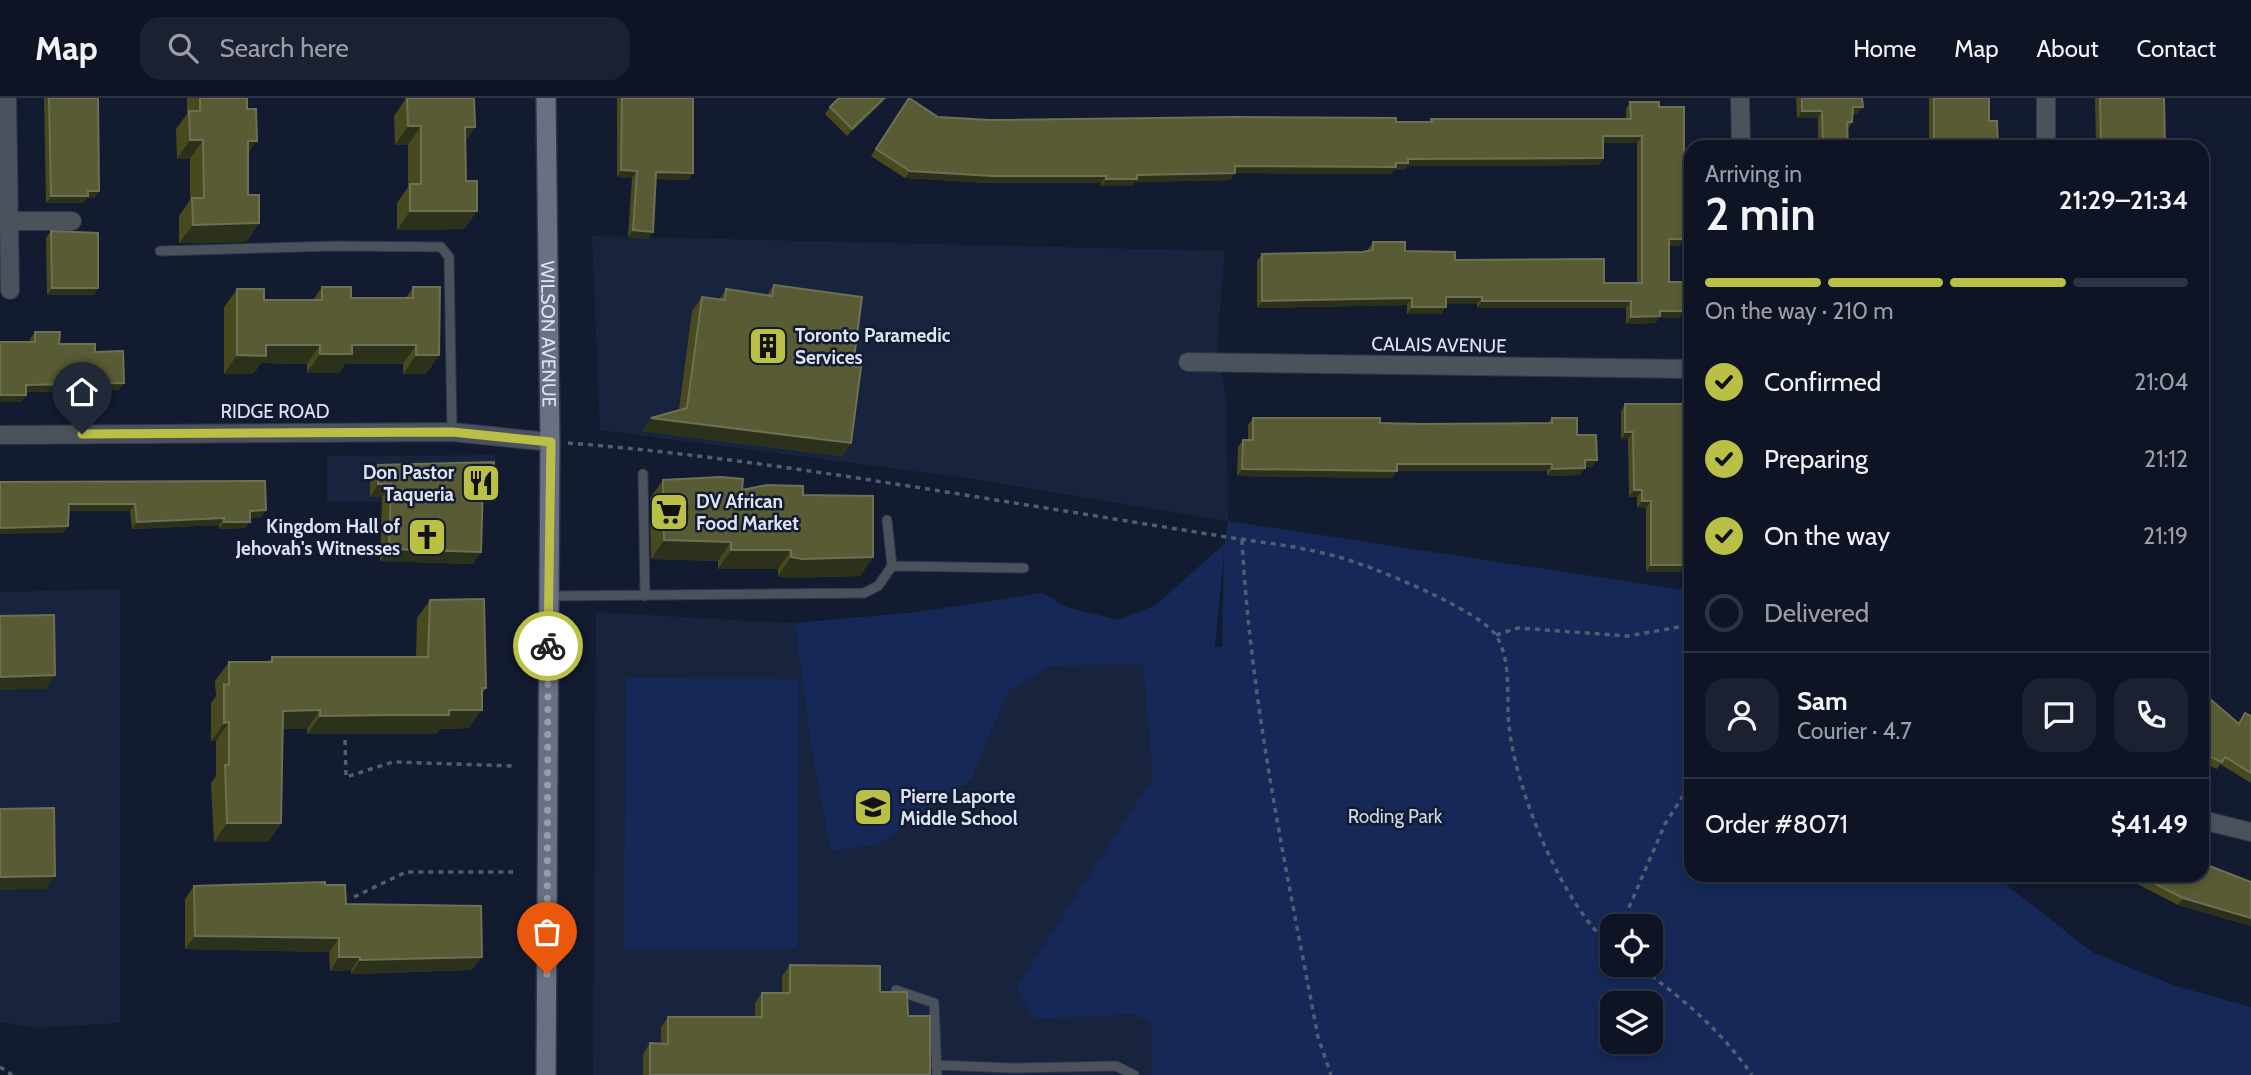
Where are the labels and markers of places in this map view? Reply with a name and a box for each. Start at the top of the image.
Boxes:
place label: Toronto Paramedic Services [795,324,951,369]
building icon: Toronto Paramedic Services [747,325,789,367]
pin [52,362,112,434]
place label: Don Pastor Taqueria [363,461,455,506]
restaurant icon: Don Pastor Taqueria [460,462,502,504]
place label: DV African Food Market [696,490,799,535]
supermarket icon: DV African Food Market [648,491,690,533]
place label: Kingdom Hall of Jehovah's Witnesses [235,515,401,560]
church icon: Kingdom Hall of Jehovah's Witnesses [406,516,448,558]
place label: Pierre Laporte Middle School [900,785,1018,830]
school or university icon: Pierre Laporte Middle School [852,786,894,828]
pin [517,902,577,974]

